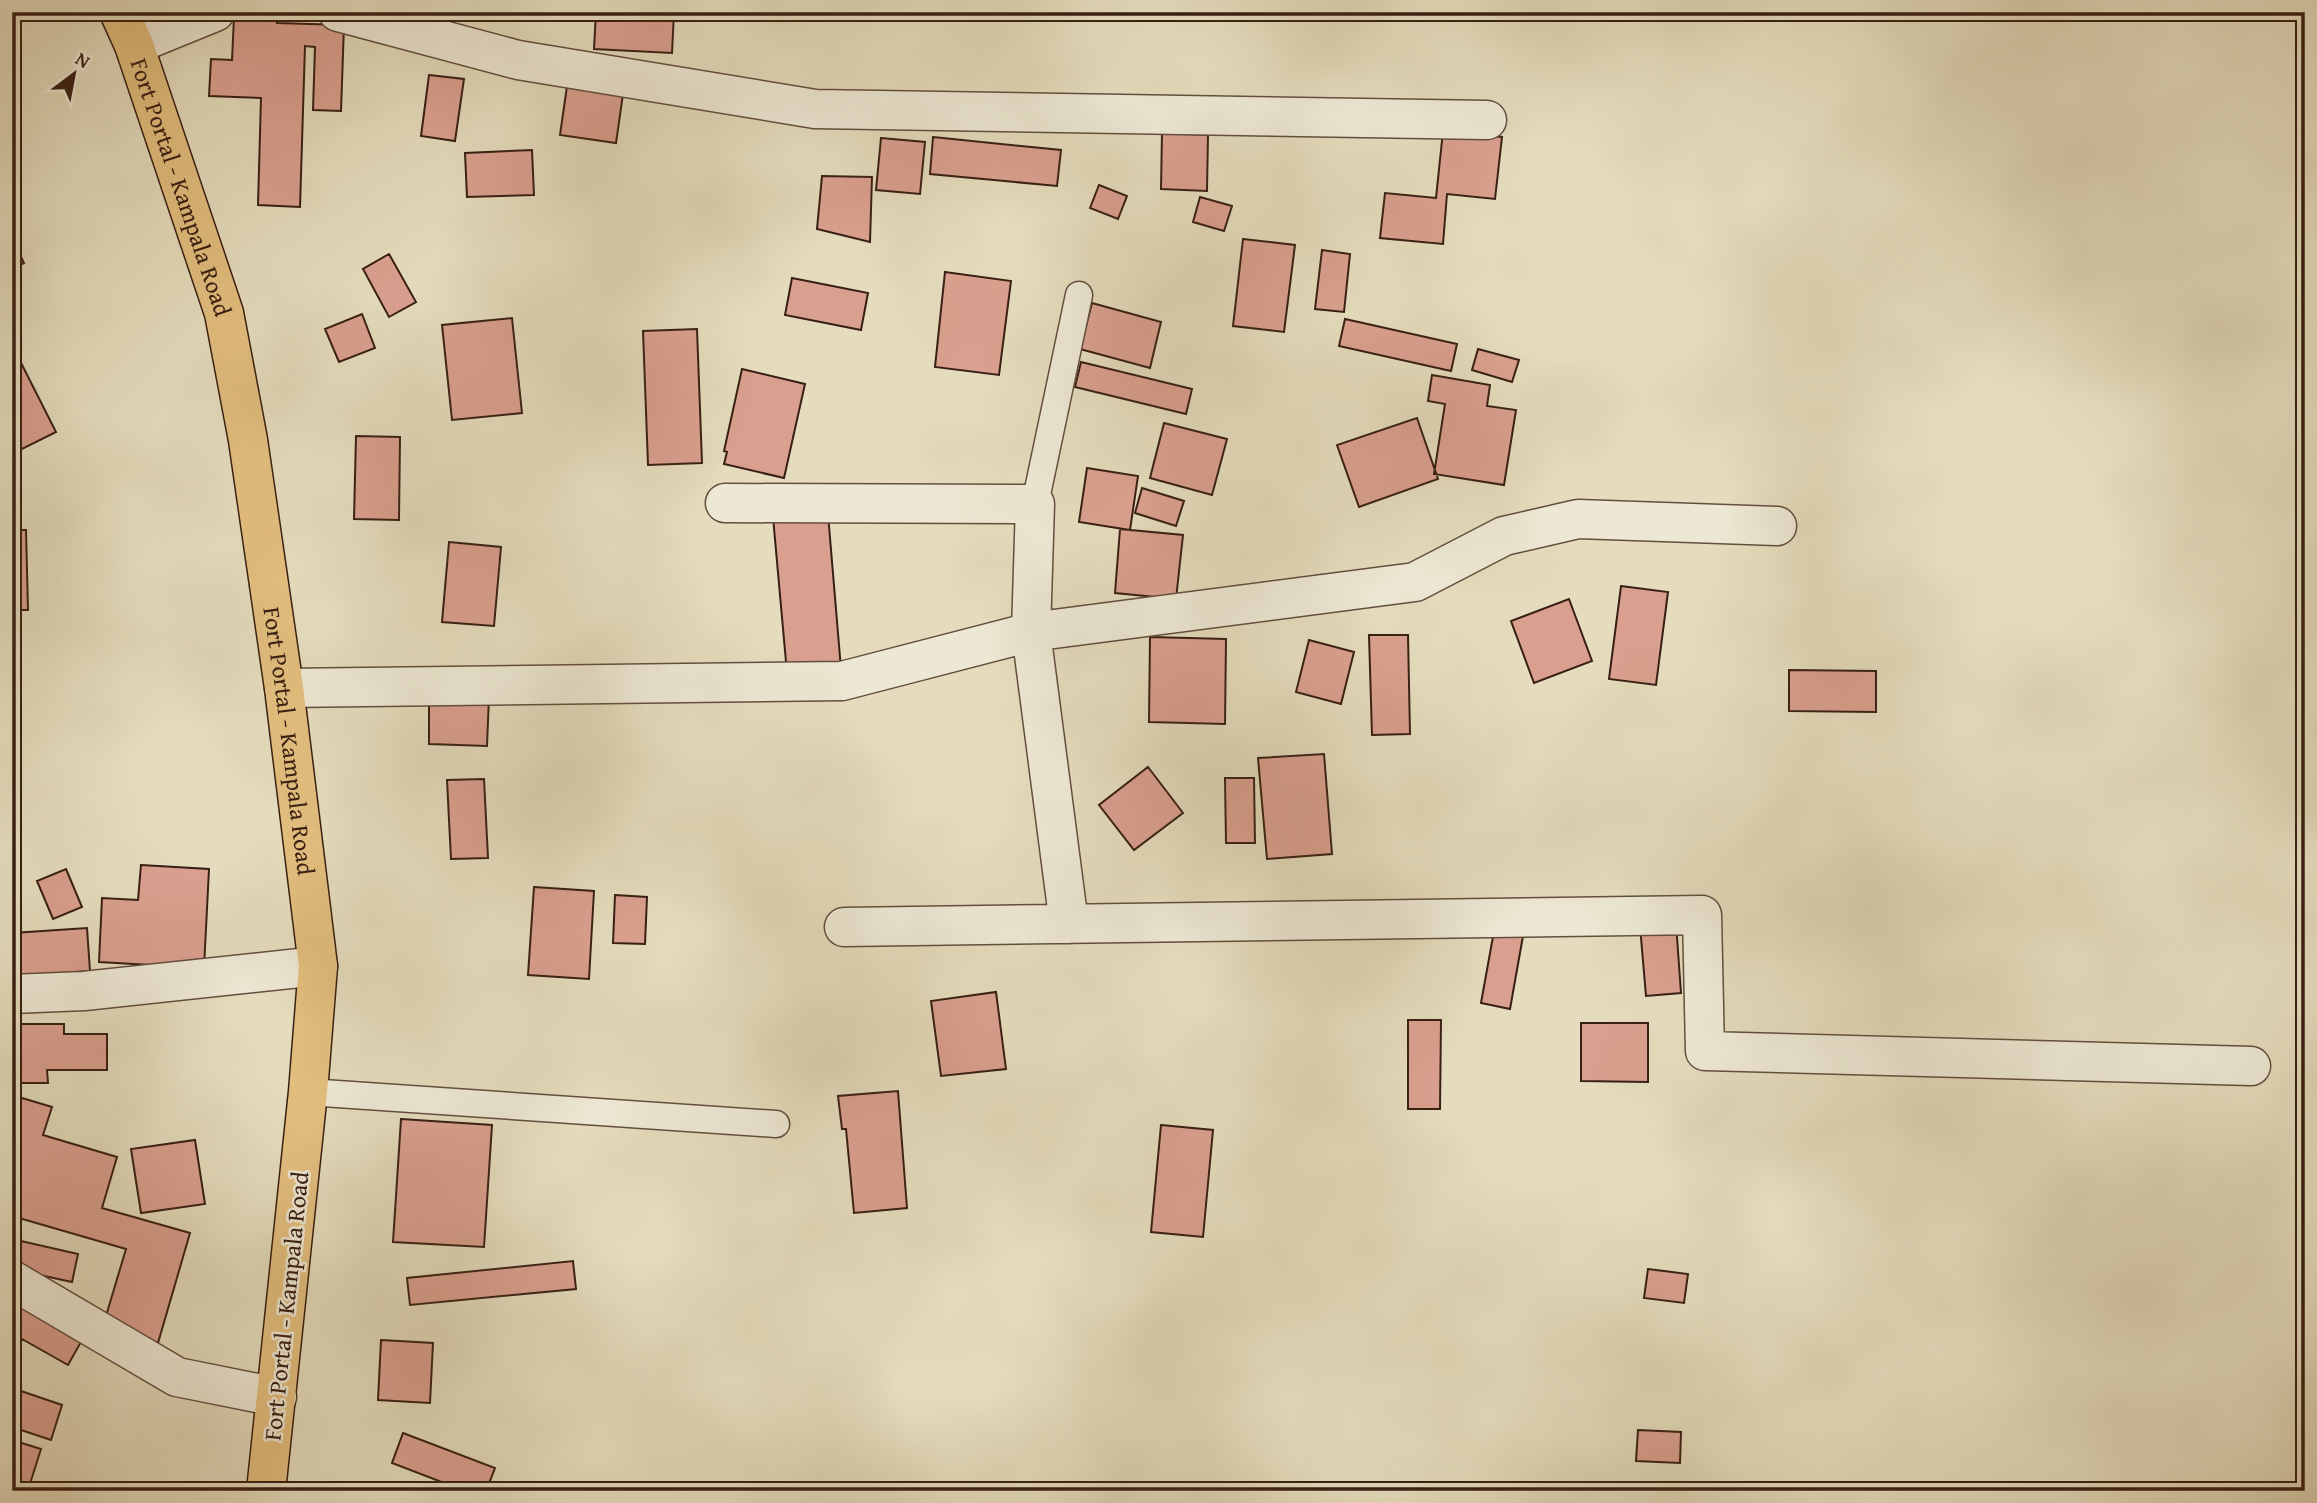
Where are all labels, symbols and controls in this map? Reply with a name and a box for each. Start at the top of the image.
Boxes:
north arrow [38,38,108,108]
text: N [70,44,96,75]
street label: Fort Portal - Kampala Road [122,53,241,321]
street label: Fort Portal - Kampala Road [255,604,324,877]
street label: Fort Portal - Kampala Road [254,1170,318,1442]

